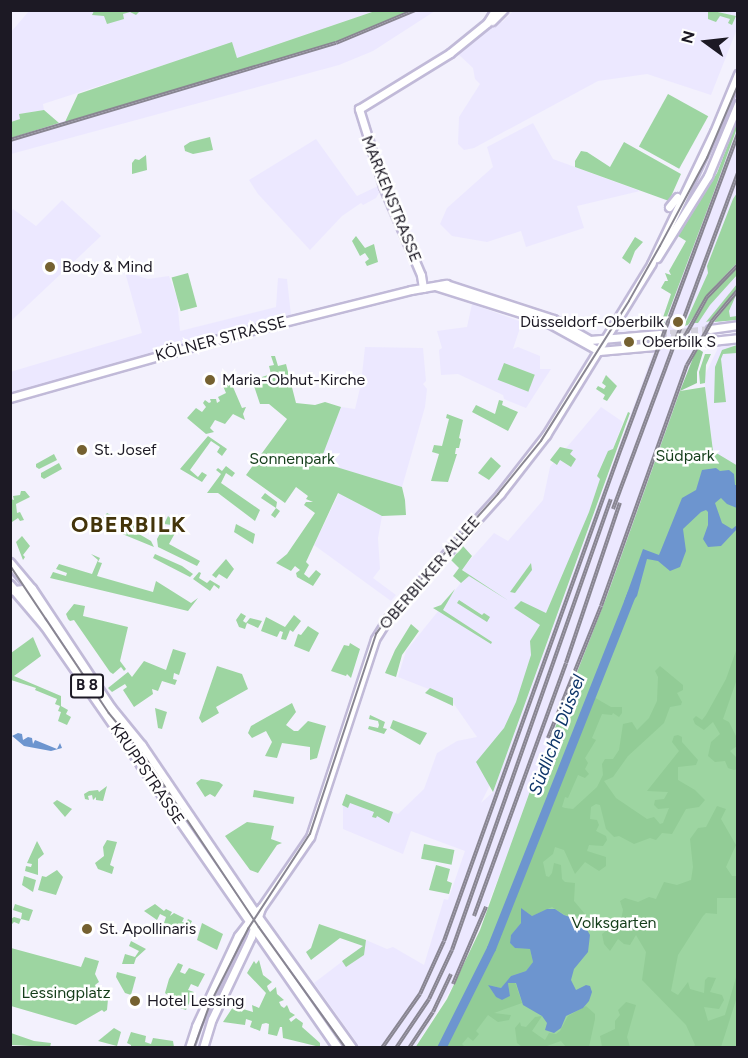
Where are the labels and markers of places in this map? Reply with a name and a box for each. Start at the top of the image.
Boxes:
place label: Body & Mind [62,257,153,277]
marker: Body & Mind [43,260,57,274]
place label: Düsseldorf-Oberbilk [520,312,664,332]
marker: Düsseldorf-Oberbilk [669,313,687,331]
place label: Oberbilk S [642,332,716,352]
marker: Oberbilk S [620,333,638,351]
place label: Maria-Obhut-Kirche [222,370,365,390]
marker: Maria-Obhut-Kirche [203,373,217,387]
place label: St. Josef [94,440,157,460]
marker: St. Josef [75,443,89,457]
place label: St. Apollinaris [99,919,196,939]
marker: St. Apollinaris [80,922,94,936]
place label: Hotel Lessing [147,991,245,1011]
marker: Hotel Lessing [128,994,142,1008]

